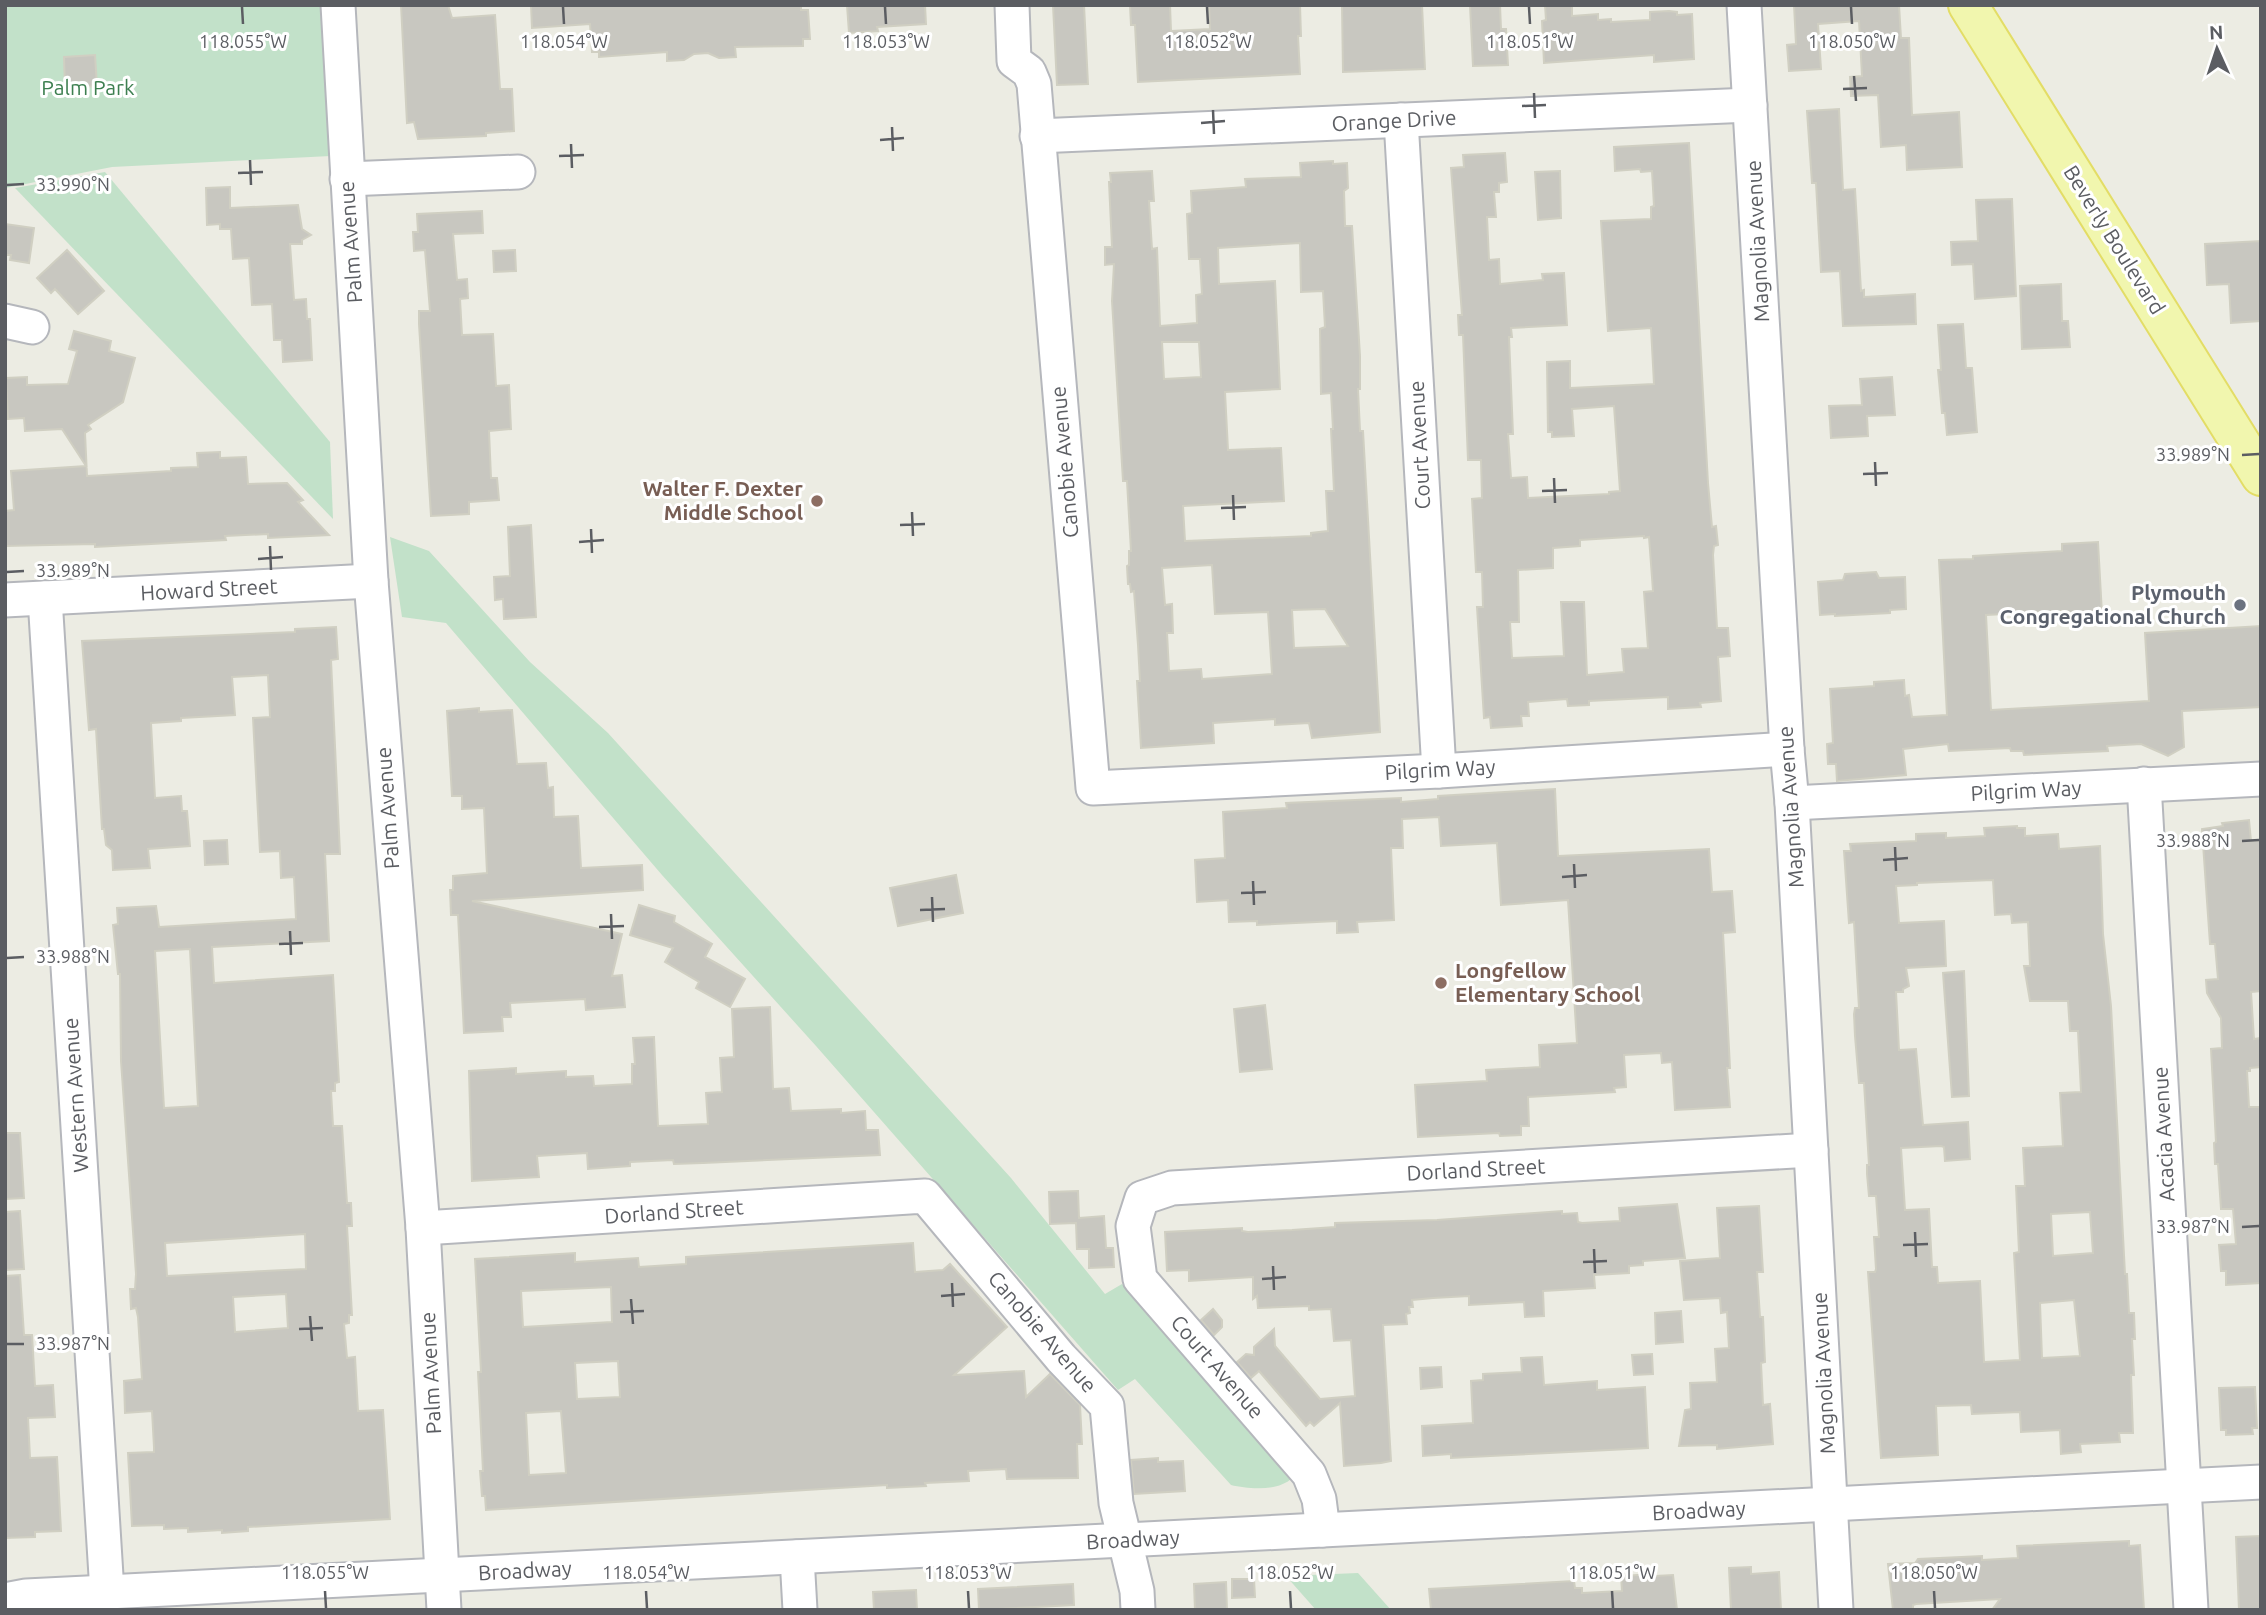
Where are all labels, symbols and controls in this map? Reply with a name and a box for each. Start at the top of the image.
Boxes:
north arrow [2182,14,2252,84]
text: N [2208,21,2224,43]
text: 118.055°W [199,31,287,51]
text: 118.054°W [520,31,608,51]
text: 118.053°W [842,31,930,51]
text: 118.052°W [1164,31,1252,51]
text: 118.051°W [1486,31,1574,51]
text: 118.050°W [1808,31,1896,51]
park label: Palm Park [41,75,135,99]
street label: Orange Drive [1331,105,1457,135]
street label: Magnolia Avenue [1741,159,1773,323]
street label: Beverly Boulevard [2059,161,2170,318]
text: 33.990°N [36,174,110,194]
street label: Palm Avenue [334,180,366,304]
street label: Court Avenue [1404,380,1434,510]
street label: Canobie Avenue [1045,385,1083,539]
text: 33.989°N [2156,444,2230,464]
place label: Walter F. Dexter Middle School [643,476,803,524]
marker: Walter F. Dexter Middle School [809,493,825,509]
text: 33.989°N [36,560,110,580]
street label: Howard Street [140,573,278,605]
place label: Plymouth Congregational Church [2000,580,2226,628]
marker: Plymouth Congregational Church [2232,597,2248,613]
street label: Magnolia Avenue [1772,725,1808,889]
street label: Palm Avenue [371,746,403,870]
street label: Pilgrim Way [1384,754,1496,784]
street label: Pilgrim Way [1970,775,2082,805]
text: 33.988°N [2156,830,2230,850]
text: 33.988°N [36,946,110,966]
place label: Longfellow Elementary School [1455,958,1640,1006]
marker: Longfellow Elementary School [1433,975,1449,991]
street label: Western Avenue [58,1017,92,1173]
street label: Acacia Avenue [2147,1066,2179,1202]
street label: Dorland Street [1406,1153,1546,1185]
street label: Dorland Street [604,1194,744,1228]
text: 33.987°N [2156,1216,2230,1236]
street label: Canobie Avenue [984,1266,1102,1397]
street label: Magnolia Avenue [1807,1291,1839,1455]
street label: Court Avenue [1166,1310,1269,1423]
street label: Palm Avenue [415,1311,445,1435]
text: 33.987°N [36,1333,110,1353]
street label: Broadway [1651,1496,1746,1524]
street label: Broadway [1085,1525,1180,1553]
street label: Broadway [477,1556,572,1584]
text: 118.055°W [281,1562,369,1582]
text: 118.054°W [602,1562,690,1582]
text: 118.053°W [924,1562,1012,1582]
text: 118.052°W [1246,1562,1334,1582]
text: 118.051°W [1568,1562,1656,1582]
text: 118.050°W [1890,1562,1978,1582]

